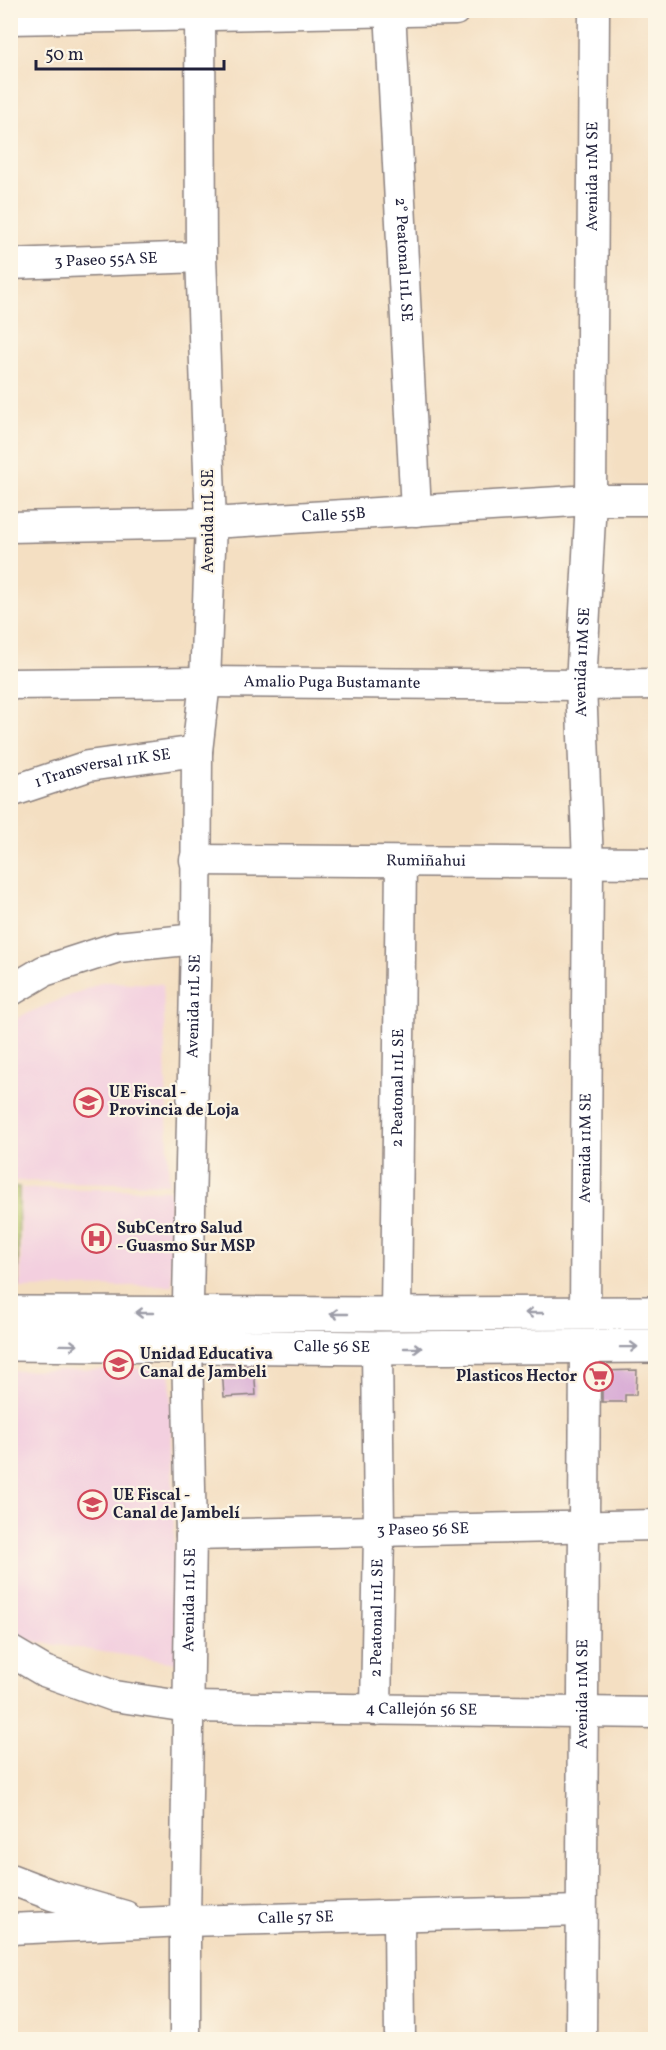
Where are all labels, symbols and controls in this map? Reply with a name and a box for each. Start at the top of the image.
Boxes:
scale bar [36,33,224,71]
text: 50 m [45,43,84,68]
street label: Avenida 11M SE [582,121,604,231]
street label: 2° Peatonal 11L SE [389,197,417,322]
street label: 3 Paseo 55A SE [54,248,158,273]
street label: Avenida 11L SE [198,469,220,573]
street label: Calle 55B [301,503,366,528]
street label: Avenida 11M SE [570,607,596,717]
street label: Amalio Puga Bustamante [244,671,420,695]
street label: 1 Transversal 11K SE [32,744,172,794]
street label: Rumiñahui [386,850,466,873]
street label: Avenida 11L SE [182,954,207,1058]
street label: 2 Peatonal 11L SE [387,1029,410,1147]
place label: UE Fiscal - Provincia de Loja [109,1082,239,1122]
school or university icon: UE Fiscal - Provincia de Loja [72,1086,104,1118]
street label: Avenida 11M SE [575,1093,597,1203]
place label: SubCentro Salud - Guasmo Sur MSP [117,1218,255,1258]
hospital icon: SubCentro Salud - Guasmo Sur MSP [80,1222,112,1254]
one-way arrow [135,1307,155,1319]
one-way arrow [330,1308,350,1320]
one-way arrow [525,1308,545,1319]
street label: Calle 56 SE [294,1336,370,1359]
one-way arrow [58,1339,78,1351]
one-way arrow [619,1341,639,1353]
one-way arrow [403,1342,423,1354]
place label: Unidad Educativa Canal de Jambeli [140,1344,273,1384]
school or university icon: Unidad Educativa Canal de Jambeli [103,1348,135,1380]
supermarket icon: Plasticos Hector [582,1361,614,1393]
place label: Plasticos Hector [456,1366,577,1388]
place label: UE Fiscal - Canal de Jambelí [113,1485,240,1525]
school or university icon: UE Fiscal - Canal de Jambelí [76,1489,108,1521]
street label: 3 Paseo 56 SE [377,1518,469,1542]
street label: Avenida 11L SE [178,1548,202,1652]
street label: 2 Peatonal 11L SE [366,1558,390,1678]
street label: Avenida 11M SE [572,1639,594,1749]
street label: 4 Callejón 56 SE [365,1698,477,1722]
street label: Calle 57 SE [258,1906,334,1930]

